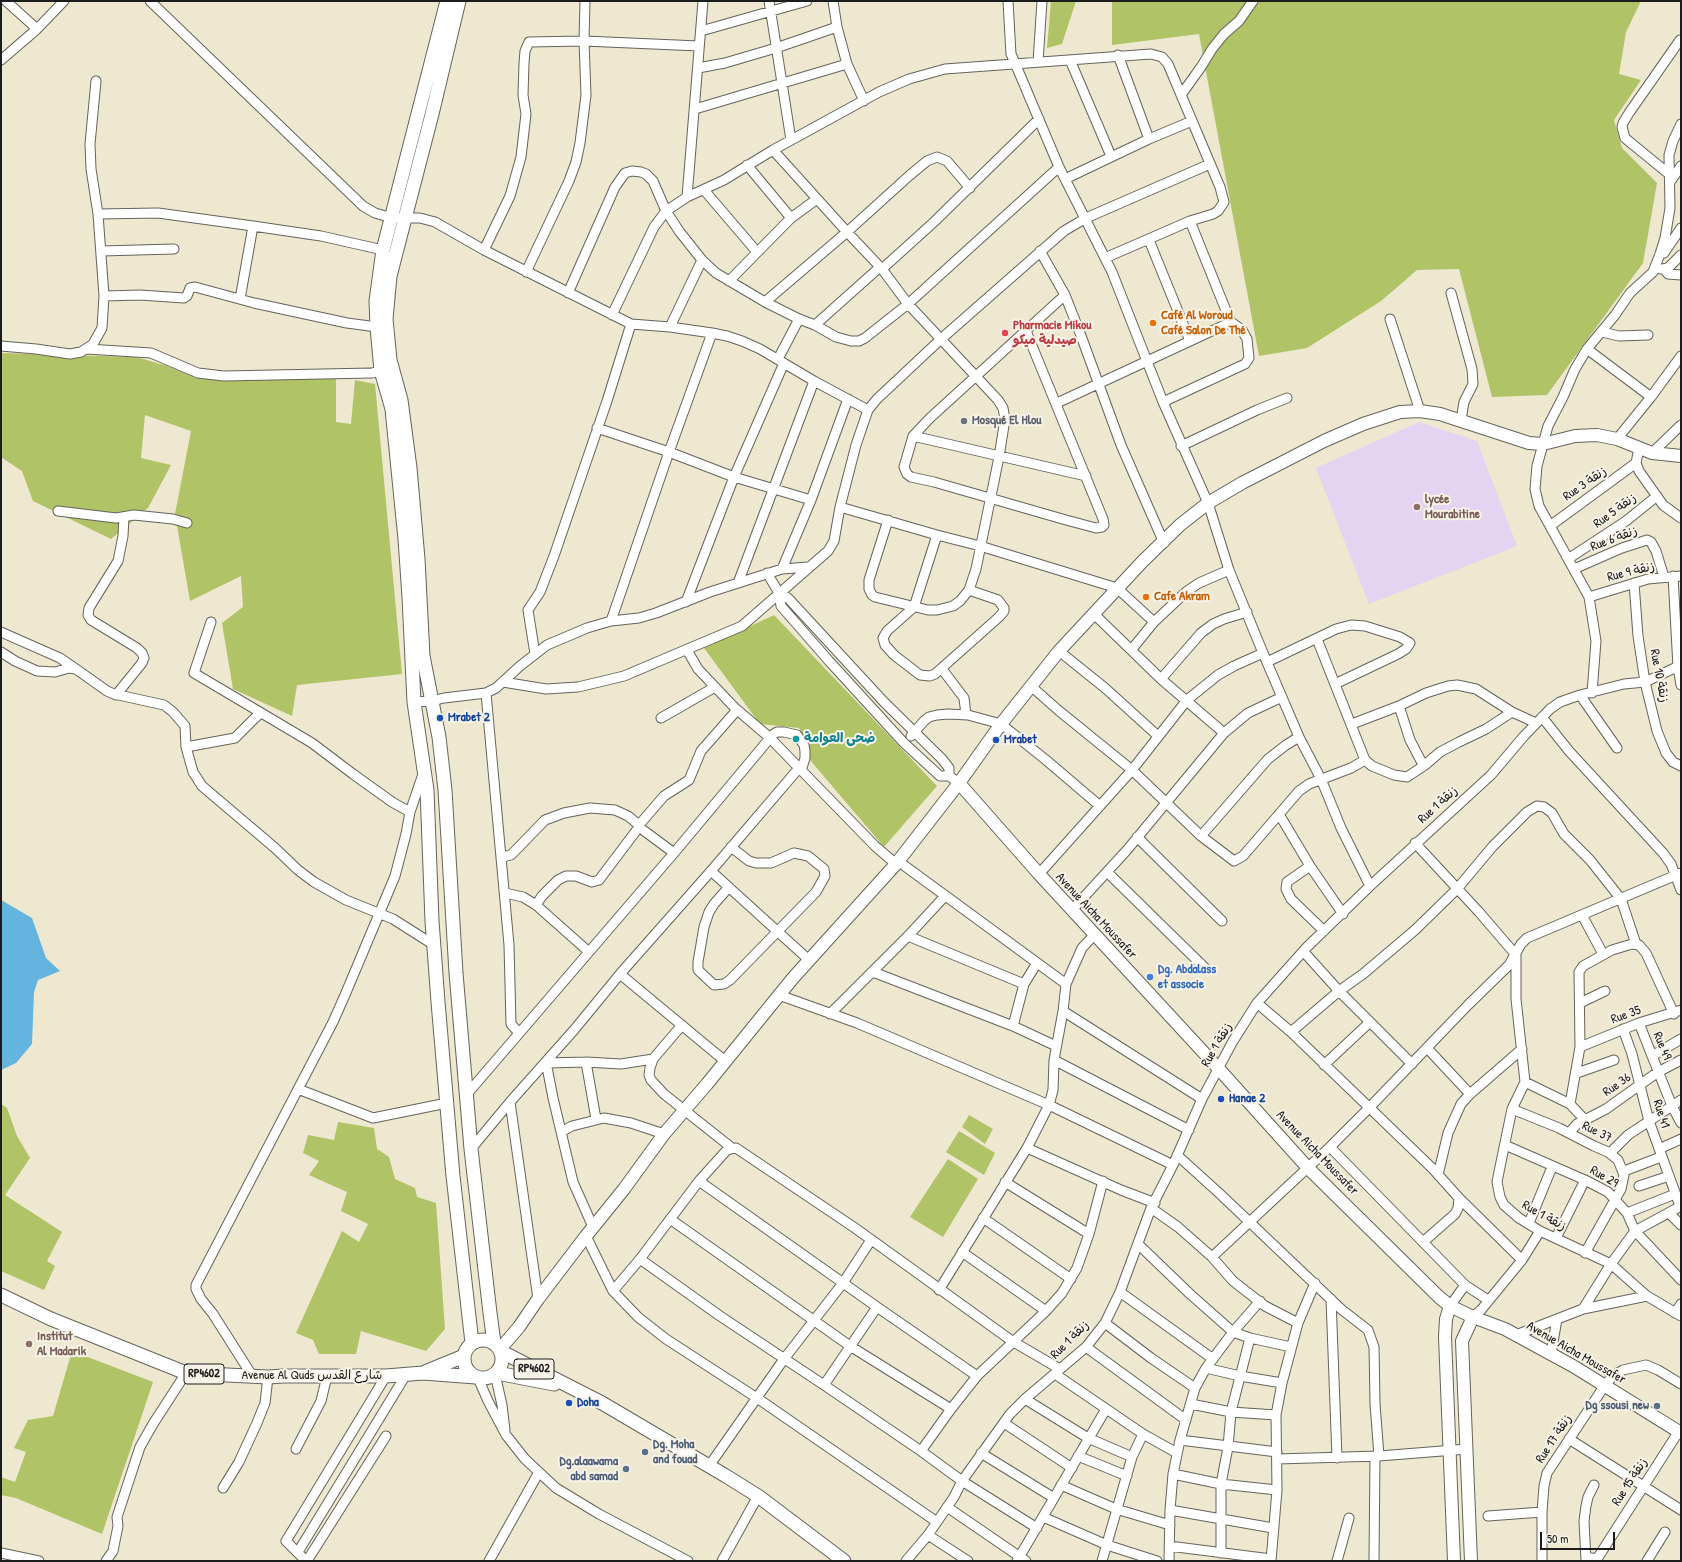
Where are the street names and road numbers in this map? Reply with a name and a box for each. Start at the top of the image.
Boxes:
street label: Rue 3 زنقة [1560,463,1610,505]
street label: Rue 5 زنقة [1591,490,1639,532]
street label: Rue 6 زنقة [1588,523,1640,555]
street label: Rue 9 زنقة [1606,559,1656,585]
street label: Rue 10 زنقة [1646,648,1672,704]
street label: Rue 1 زنقة [1415,783,1461,827]
street label: Avenue Aicha Moussafer [1052,870,1140,962]
street label: Rue 35 [1609,1002,1643,1028]
street label: Rue 1 زنقة [1198,1020,1236,1070]
street label: Rue 49 [1649,1030,1675,1062]
street label: Rue 36 [1600,1070,1634,1100]
street label: Rue 41 [1649,1098,1673,1130]
street label: Avenue Aicha Moussafer [1273,1107,1361,1199]
street label: Rue 37 [1579,1118,1615,1146]
street label: Rue 29 [1587,1163,1621,1191]
street label: Rue 1 زنقة [1519,1197,1569,1235]
street label: Rue 1 زنقة [1047,1317,1093,1363]
street label: Avenue Aicha Moussafer [1524,1318,1628,1388]
road number: RP4602 [514,1359,554,1379]
road number: RP4602 [184,1364,224,1384]
street label: Avenue Al Quds شارع القدس [242,1368,382,1384]
street label: Rue 17 زنقة [1533,1412,1575,1466]
street label: Rue 15 زنقة [1609,1455,1651,1509]

